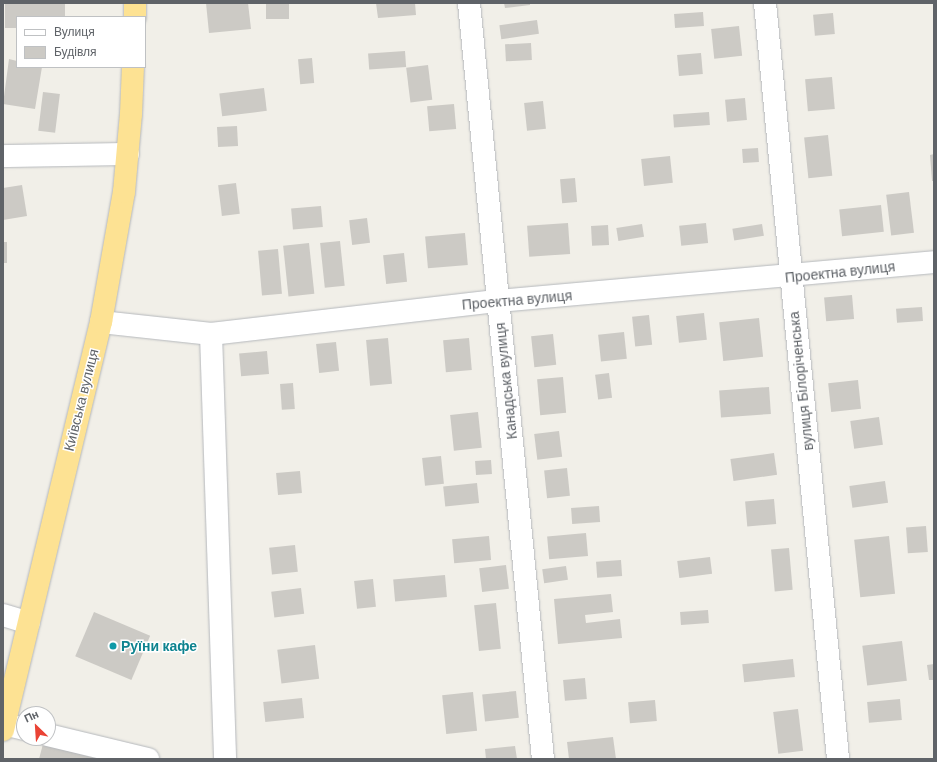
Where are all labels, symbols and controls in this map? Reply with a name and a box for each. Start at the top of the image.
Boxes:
legend [16,16,146,68]
text: Вулиця [54,24,95,40]
text: Будівля [54,44,96,60]
street label: Проектна вулиця [784,258,896,286]
street label: Проектна вулиця [461,287,573,313]
street label: вулиця Білоріченська [785,311,817,451]
street label: Канадська вулиця [492,322,520,440]
street label: Київська вулиця [60,347,102,453]
place label: Руїни кафе [121,638,197,654]
marker: Руїни кафе [108,641,118,651]
north arrow [16,706,56,746]
text: Пн [22,707,41,725]

